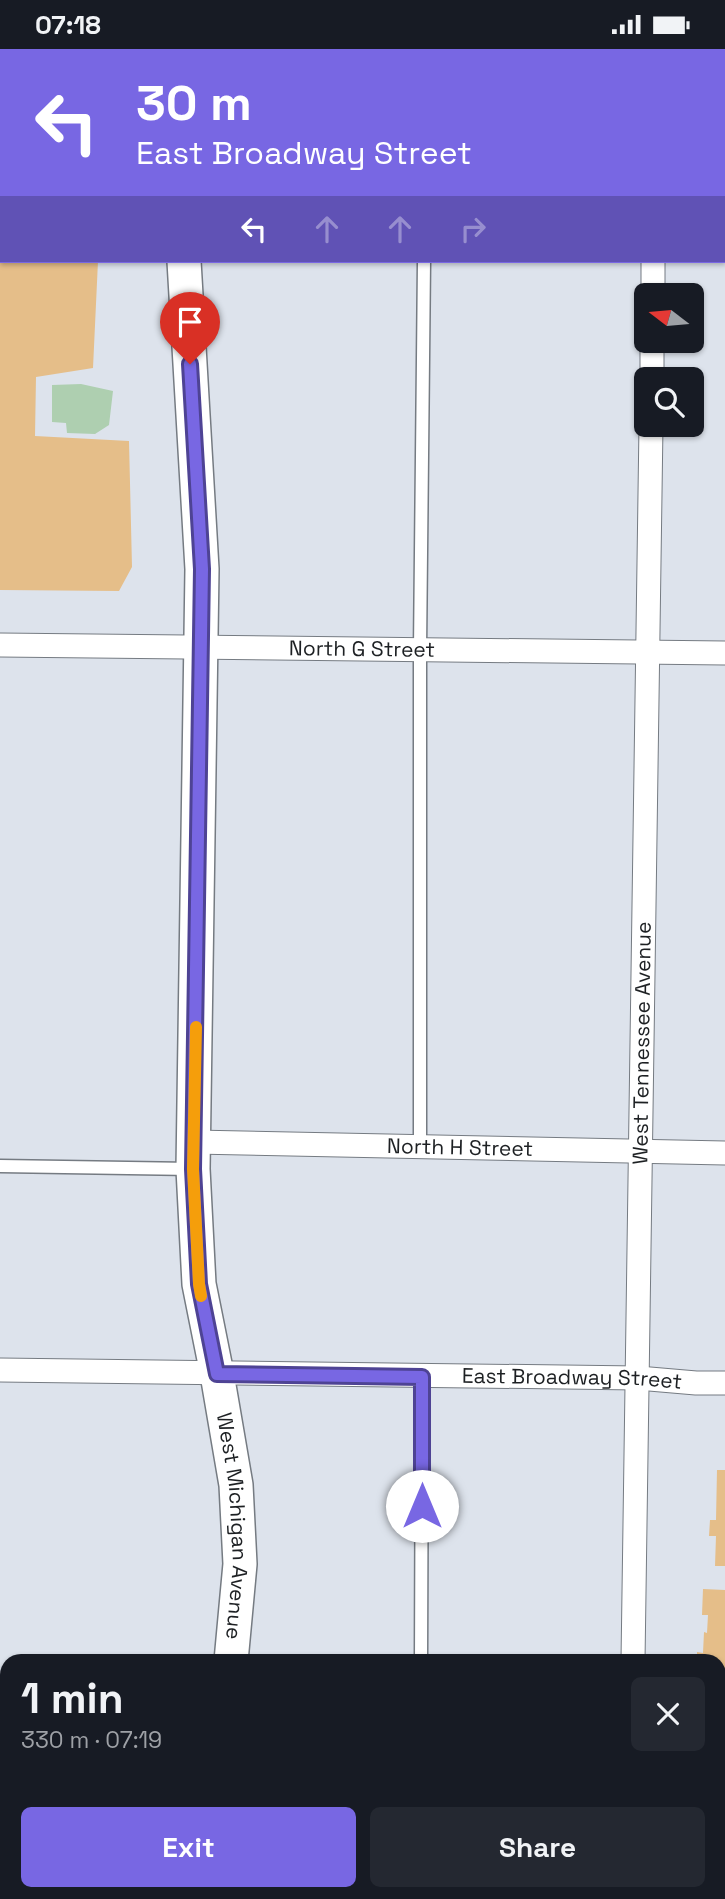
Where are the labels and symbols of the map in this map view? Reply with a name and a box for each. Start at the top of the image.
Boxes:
north arrow [634,283,704,353]
pin [160,292,220,364]
street label: North G Street [289,634,435,663]
street label: West Tennessee Avenue [626,921,657,1165]
street label: North H Street [387,1132,533,1162]
street label: East Broadway Street [462,1362,683,1395]
street label: West Michigan Avenue [211,1410,254,1641]
position arrow [385,1469,459,1543]

